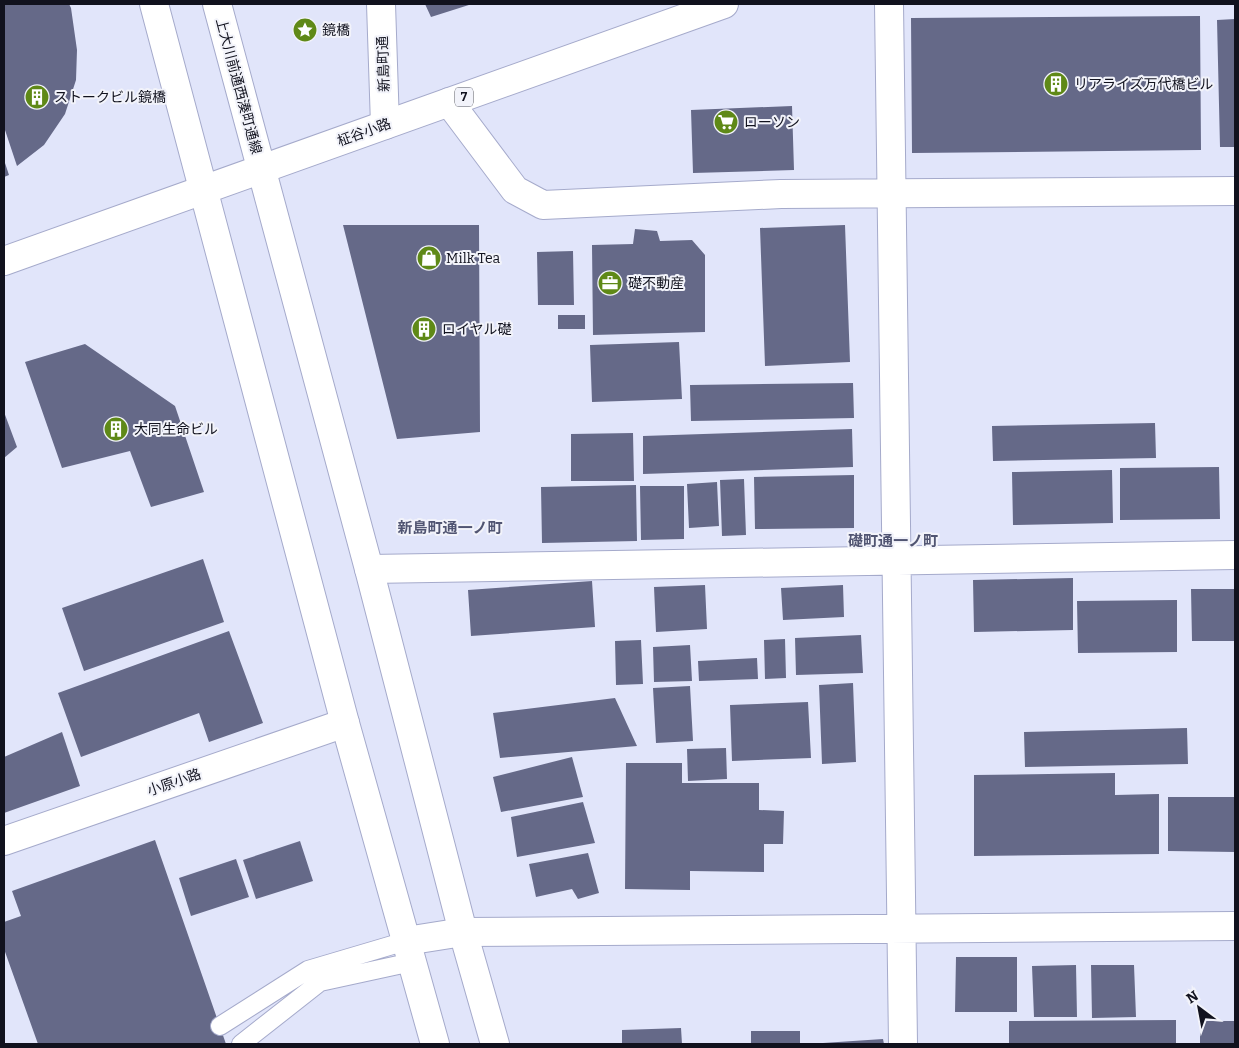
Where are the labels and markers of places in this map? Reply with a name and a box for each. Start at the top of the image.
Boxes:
place icon: 鏡橋 [292,17,318,43]
place label: 鏡橋 [322,22,350,39]
building icon: リアライズ万代橋ビル [1043,71,1069,97]
place label: リアライズ万代橋ビル [1074,76,1214,93]
building icon: ストークビル鏡橋 [24,84,50,110]
place label: ストークビル鏡橋 [54,89,166,106]
supermarket icon: ローソン [713,109,739,135]
place label: ローソン [744,114,800,131]
shop icon: Milk Tea [416,245,442,271]
place label: Milk Tea [446,250,501,267]
office icon: 礎不動産 [597,270,623,296]
place label: 礎不動産 [628,275,684,292]
building icon: ロイヤル礎 [411,316,437,342]
place label: ロイヤル礎 [442,321,512,338]
building icon: 大同生命ビル [103,416,129,442]
place label: 大同生命ビル [134,421,218,438]

